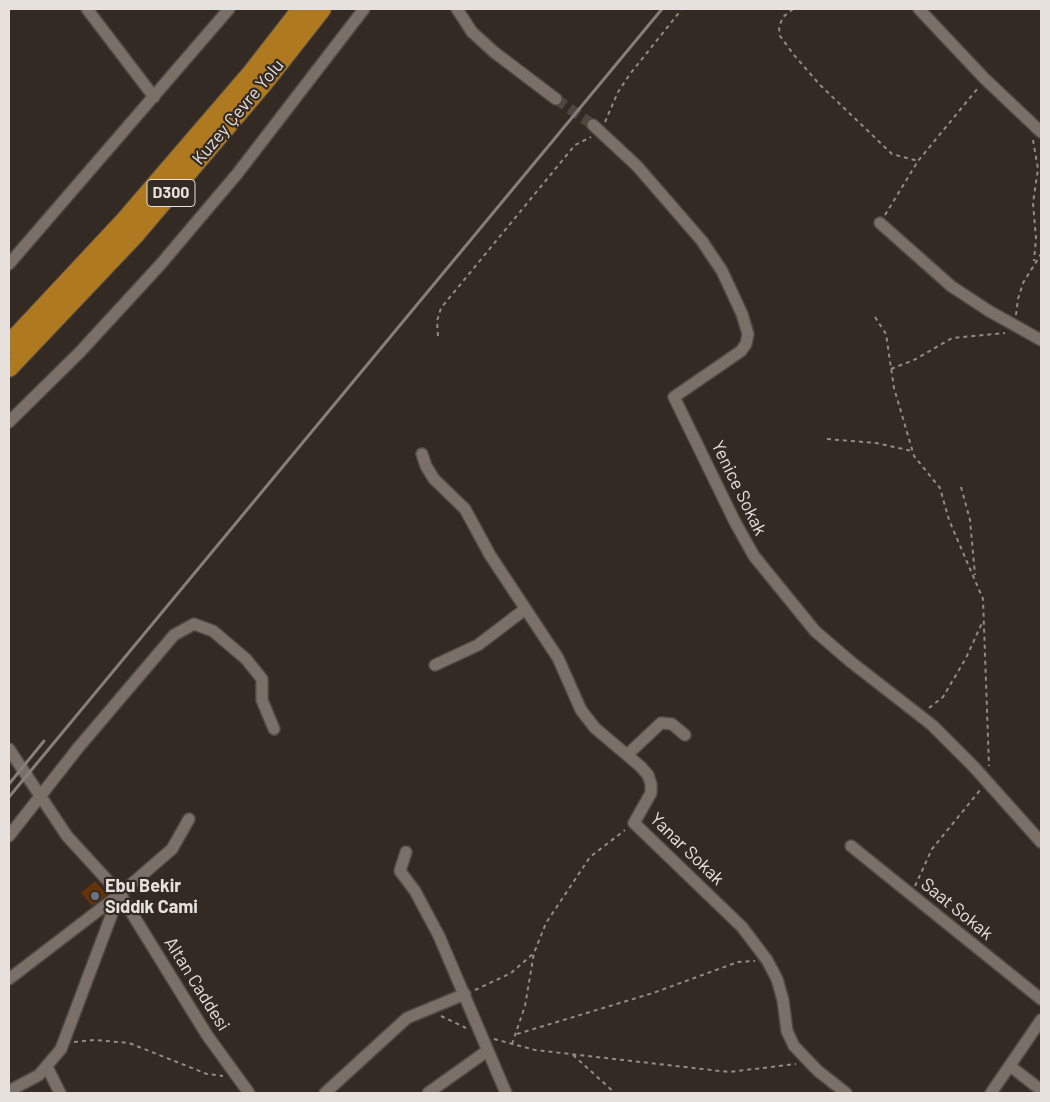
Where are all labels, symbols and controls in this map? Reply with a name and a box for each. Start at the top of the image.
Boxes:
street label: Kuzey Çevre Yolu [188,55,288,169]
road number: D300 [147,180,195,207]
street label: Yenice Sokak [707,437,771,539]
street label: Yanar Sokak [645,808,729,890]
street label: Saat Sokak [917,873,997,945]
place label: Ebu Bekir Sıddık Cami [105,875,198,918]
marker: Ebu Bekir Sıddık Cami [89,890,101,902]
street label: Altan Caddesi [160,933,234,1035]

